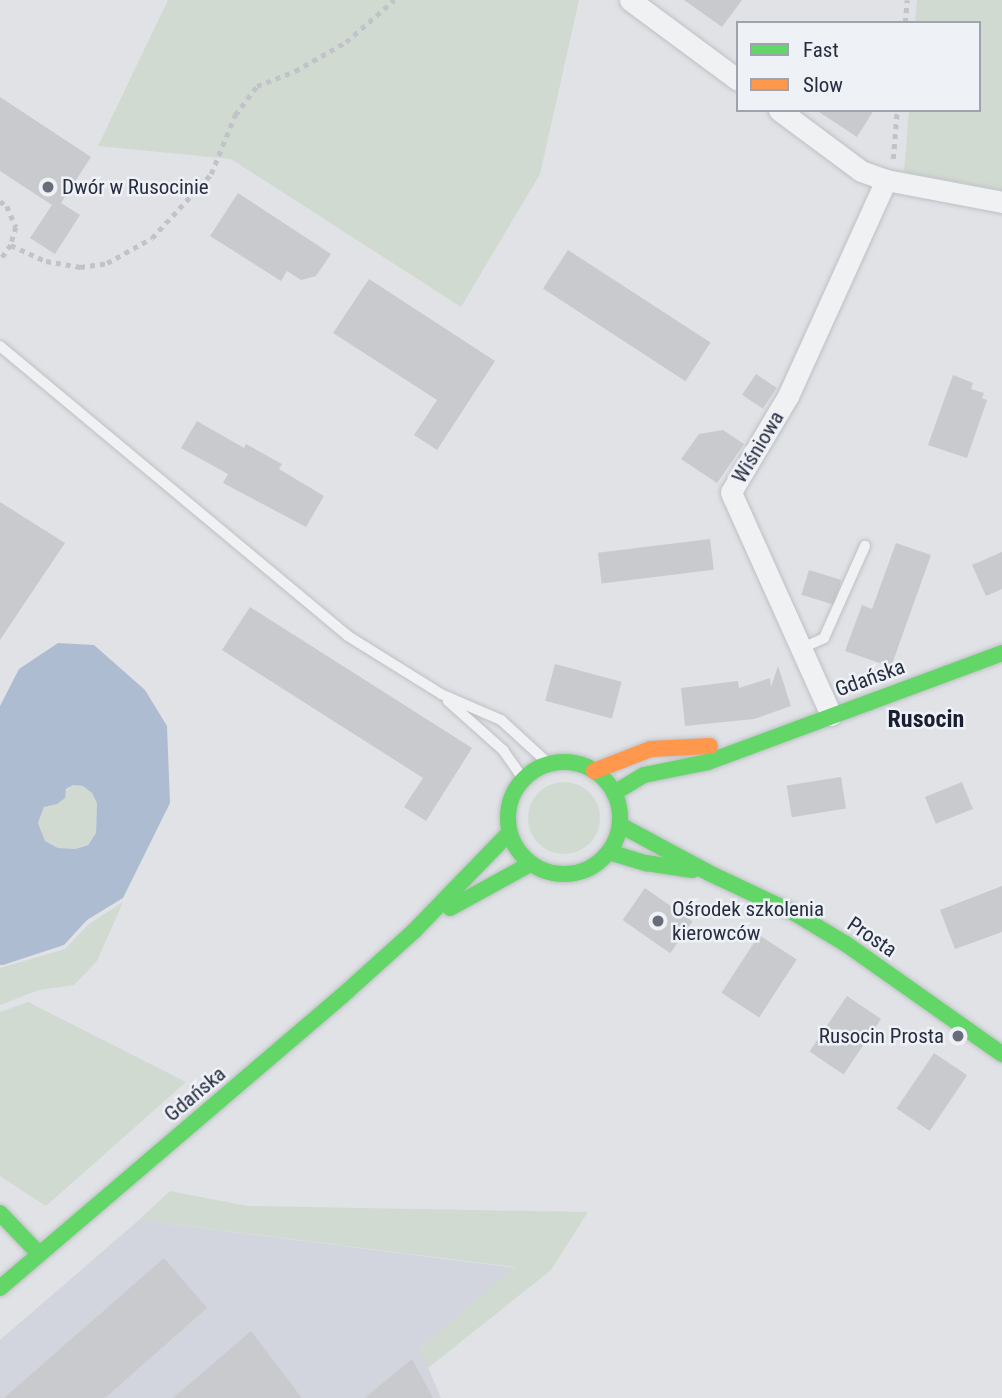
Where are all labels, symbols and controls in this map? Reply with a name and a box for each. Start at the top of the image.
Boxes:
legend [736,21,981,112]
text: Fast [803,38,839,62]
text: Slow [803,73,843,97]
place label: Dwór w Rusocinie [62,174,209,200]
marker: Dwór w Rusocinie [40,179,56,195]
street label: Wiśniowa [727,406,789,488]
street label: Gdańska [832,654,908,702]
district label: Rusocin [888,706,964,734]
place label: Ośrodek szkolenia kierowców [672,896,824,946]
street label: Prosta [842,911,902,963]
marker: Ośrodek szkolenia kierowców [650,913,666,929]
place label: Rusocin Prosta [819,1023,944,1049]
marker: Rusocin Prosta [950,1028,966,1044]
street label: Gdańska [159,1061,231,1127]

